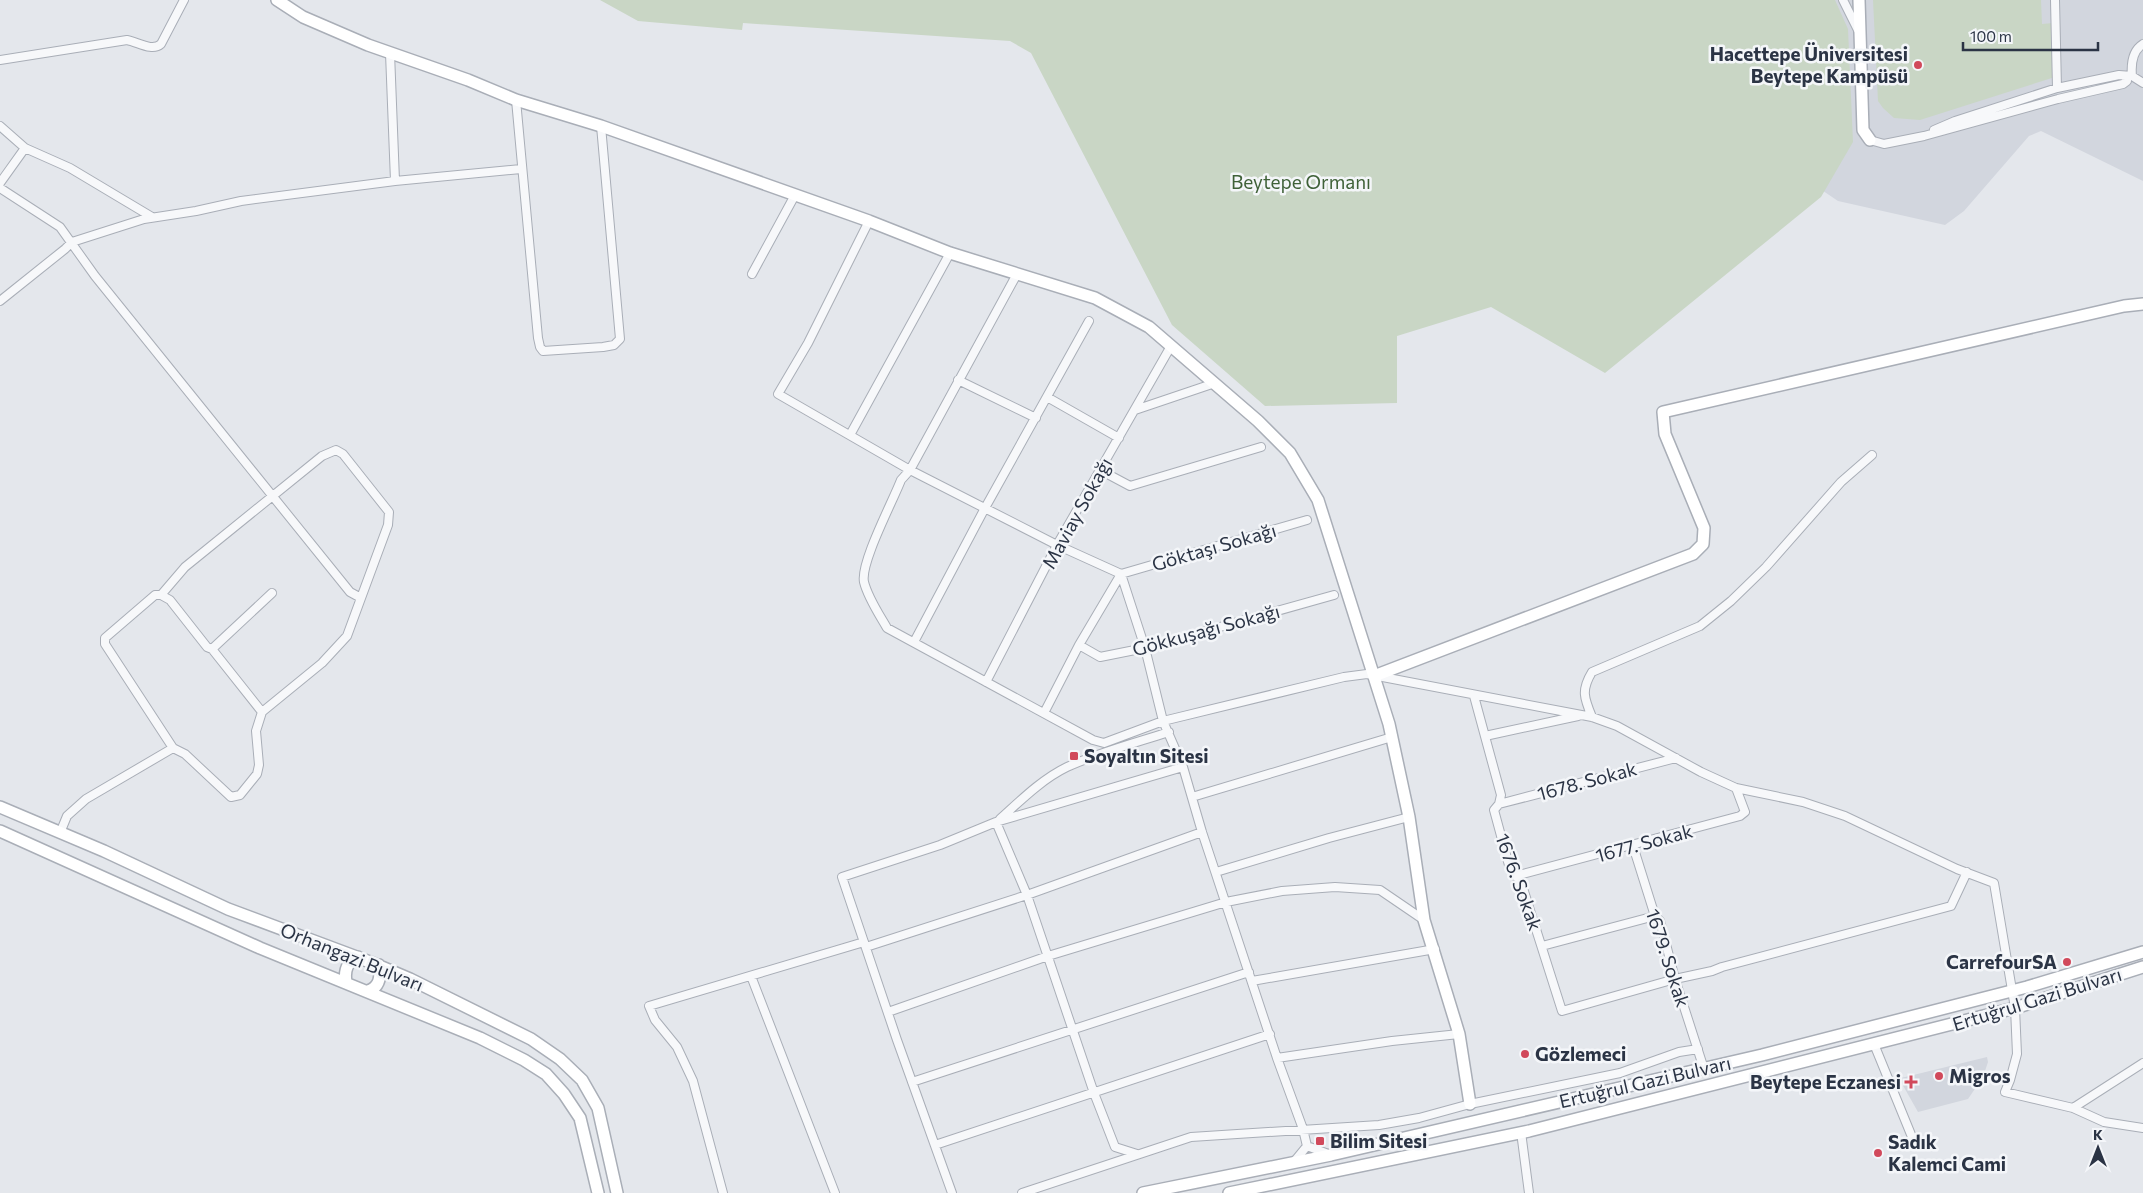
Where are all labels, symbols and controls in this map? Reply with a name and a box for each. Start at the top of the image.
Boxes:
scale bar [1963,20,2098,52]
text: 100 m [1970,27,2012,45]
place label: Hacettepe Üniversitesi Beytepe Kampüsü [1710,42,1908,87]
marker: Hacettepe Üniversitesi Beytepe Kampüsü [1912,59,1924,71]
park label: Beytepe Ormanı [1231,170,1371,193]
street label: Maviay Sokağı [1037,453,1117,572]
street label: Göktaşı Sokağı [1149,518,1279,575]
street label: Gökkuşağı Sokağı [1130,599,1282,660]
place label: Soyaltın Sitesi [1084,744,1209,767]
marker: Soyaltın Sitesi [1068,750,1080,762]
street label: 1678. Sokak [1535,756,1639,805]
street label: 1677. Sokak [1593,819,1695,867]
street label: 1676. Sokak [1491,830,1548,934]
street label: 1679. Sokak [1642,906,1695,1010]
street label: Orhangazi Bulvarı [277,917,427,996]
place label: CarrefourSA [1946,950,2057,973]
marker: CarrefourSA [2061,956,2073,968]
street label: Ertuğrul Gazi Bulvarı [1949,962,2124,1035]
place label: Gözlemeci [1535,1042,1626,1065]
marker: Gözlemeci [1519,1048,1531,1060]
street label: Ertuğrul Gazi Bulvarı [1557,1051,1733,1112]
place label: Migros [1949,1064,2011,1087]
place label: Beytepe Eczanesi [1750,1070,1901,1093]
marker: Migros [1933,1070,1945,1082]
marker: Beytepe Eczanesi [1905,1076,1917,1088]
north arrow [2073,1123,2123,1173]
text: K [2093,1126,2103,1143]
place label: Bilim Sitesi [1330,1129,1427,1152]
place label: Sadık Kalemci Cami [1888,1130,2006,1175]
marker: Bilim Sitesi [1314,1135,1326,1147]
marker: Sadık Kalemci Cami [1872,1147,1884,1159]

